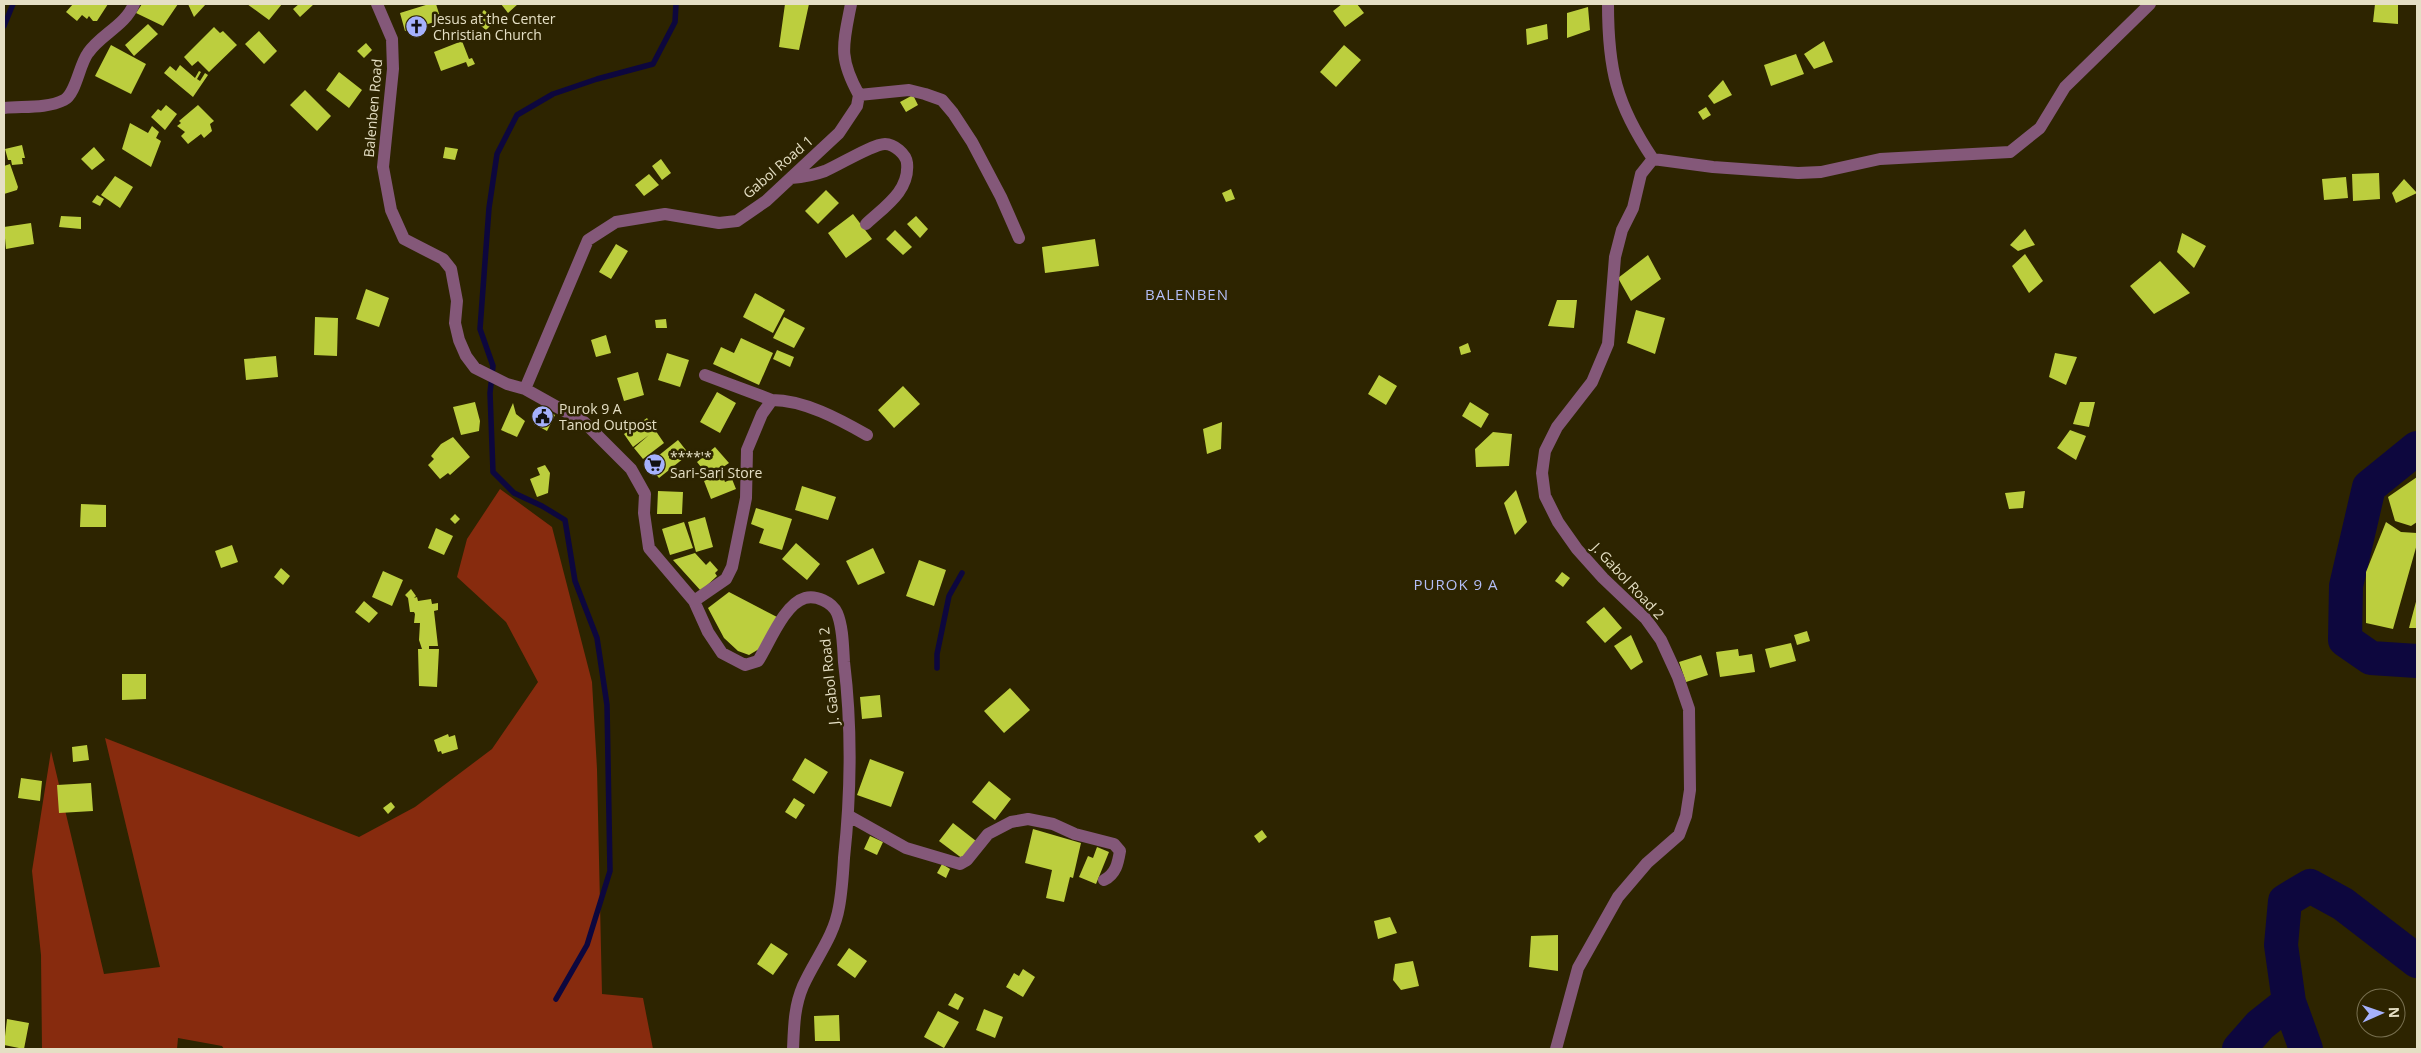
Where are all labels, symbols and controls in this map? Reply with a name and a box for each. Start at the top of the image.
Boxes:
place label: Jesus at the Center Christian Church [431,9,556,44]
church icon: Jesus at the Center Christian Church [405,15,429,39]
street label: Balenben Road [359,58,386,158]
street label: Gabol Road 1 [739,131,817,202]
district label: BALENBEN [1145,284,1229,304]
place label: Purok 9 A Tanod Outpost [559,399,657,434]
public building icon: Purok 9 A Tanod Outpost [531,405,555,429]
place label: ****'* Sari-Sari Store [670,447,762,482]
supermarket icon: ****'* Sari-Sari Store [642,453,666,477]
street label: J. Gabol Road 2 [1587,537,1669,623]
district label: PUROK 9 A [1414,574,1498,594]
street label: J. Gabol Road 2 [814,626,843,728]
north arrow [2356,988,2406,1038]
text: N [2385,1007,2404,1019]

